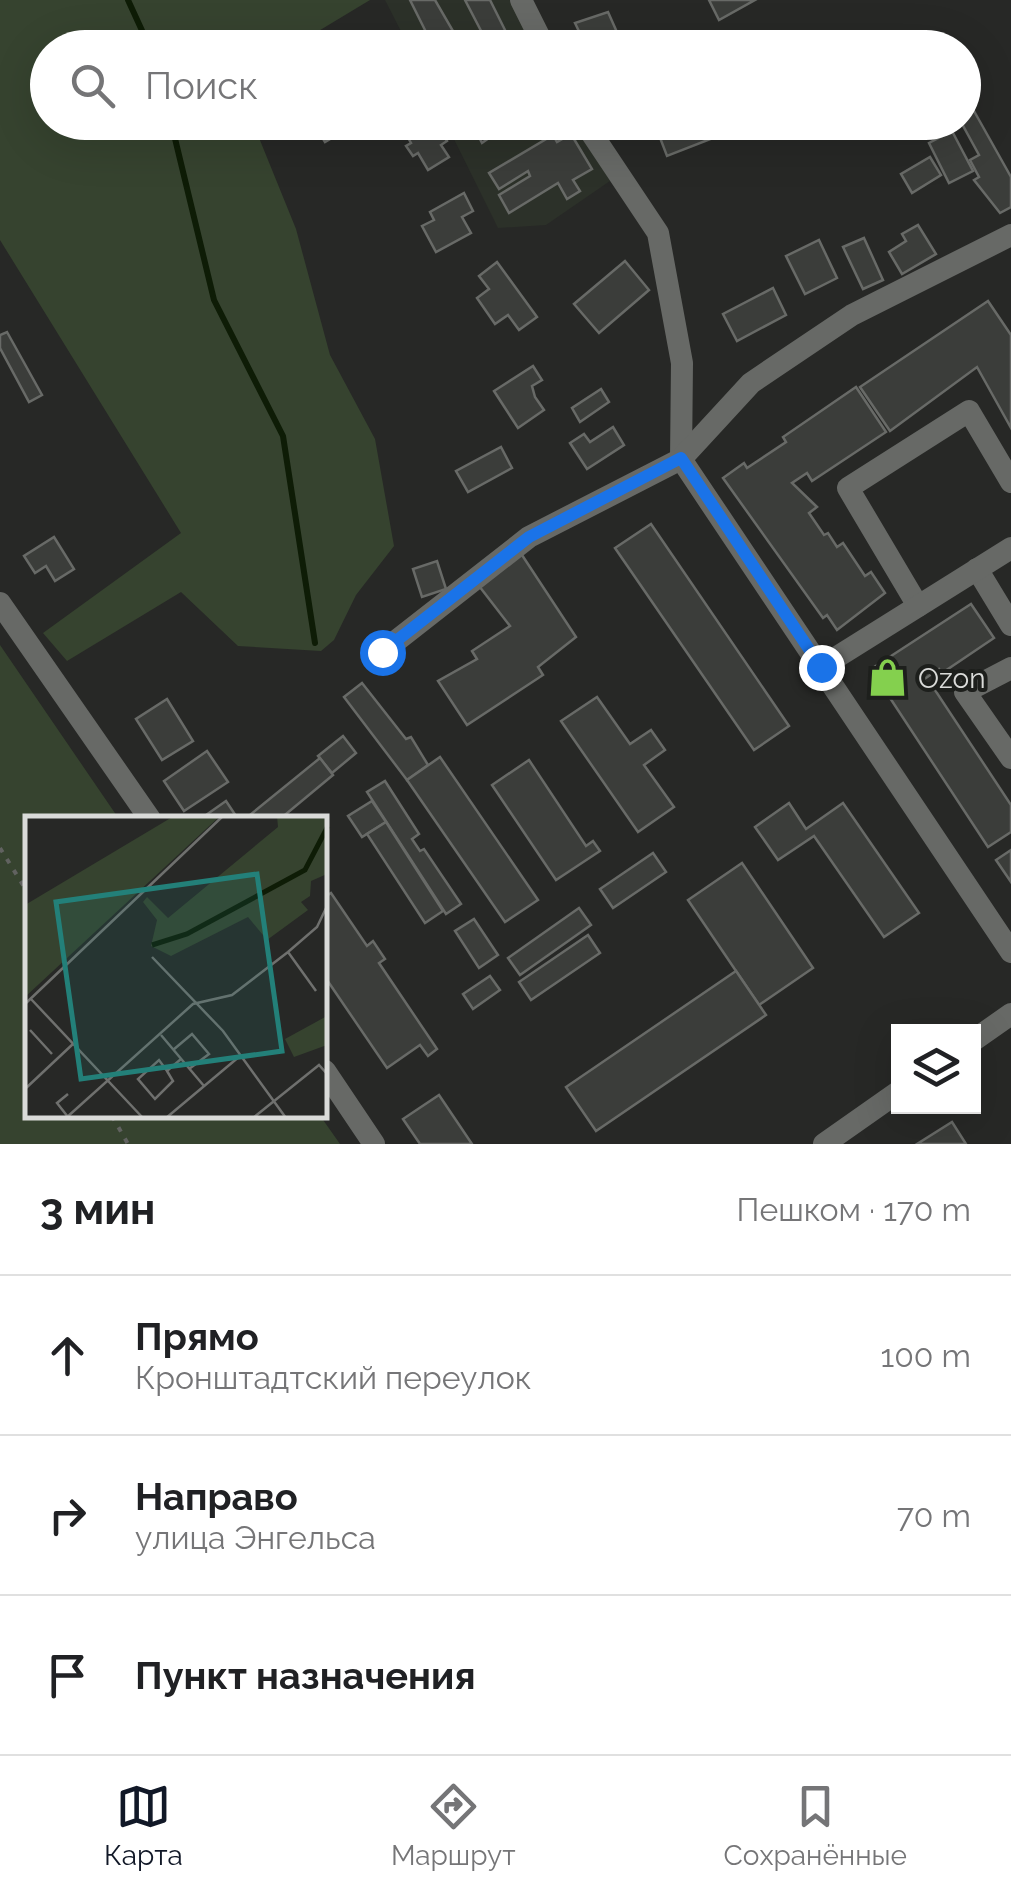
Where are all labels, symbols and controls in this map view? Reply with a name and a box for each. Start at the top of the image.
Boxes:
search box [30,30,981,140]
icon: search [65,58,120,113]
text: Поиск [145,63,258,108]
route start [360,630,406,676]
route end [799,645,845,691]
shop icon: Ozon [867,657,909,699]
place label: Ozon [918,662,985,695]
inset map [25,816,328,1119]
map controls [891,1024,981,1114]
button: layers [891,1024,981,1114]
text: 3 мин [40,1185,155,1234]
text: Пешком · 170 m [737,1191,971,1228]
text: Прямо [135,1314,259,1359]
icon: ahead [40,1328,95,1383]
text: 100 m [881,1337,971,1374]
text: Кронштадтский переулок [135,1359,531,1396]
text: Направо [135,1474,298,1519]
icon: right [40,1488,95,1543]
text: 70 m [897,1497,971,1534]
text: улица Энгельса [135,1519,376,1556]
icon: arrive [40,1648,95,1703]
text: Пункт назначения [135,1653,476,1698]
tab: Карта [104,1779,183,1872]
tab: Маршрут [391,1779,516,1872]
tab: Сохранённые [724,1779,907,1872]

